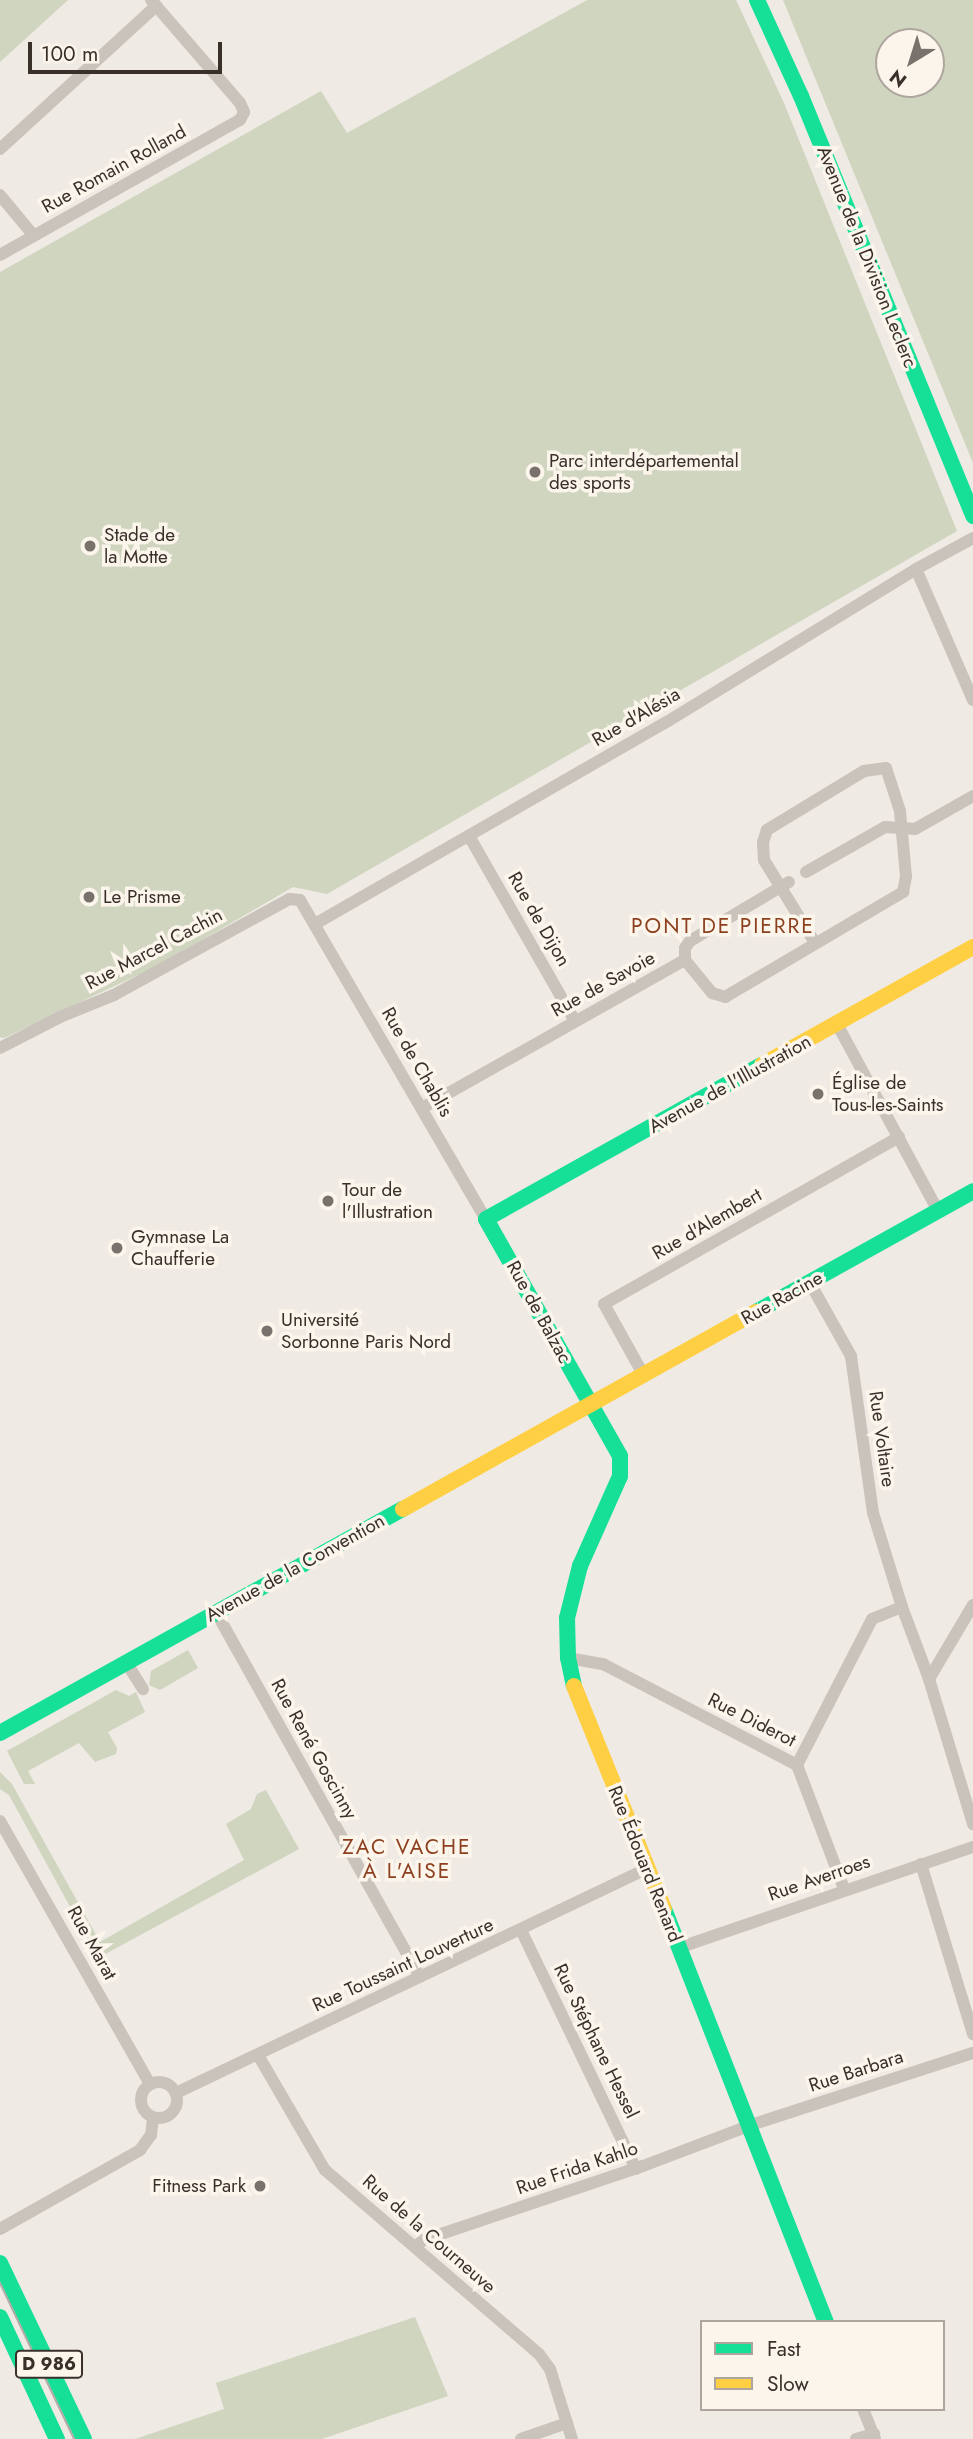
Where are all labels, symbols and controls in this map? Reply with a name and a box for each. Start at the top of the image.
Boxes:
scale bar [32,28,226,72]
north arrow [875,28,945,98]
text: 100 m [41,39,98,69]
text: N [884,63,912,94]
street label: Rue Romain Rolland [38,120,190,218]
street label: Avenue de la Division Leclerc [812,143,922,371]
place label: Parc interdépartemental des sports [549,450,739,494]
marker: Parc interdépartemental des sports [527,464,543,480]
place label: Stade de la Motte [104,524,175,568]
marker: Stade de la Motte [82,538,98,554]
street label: Rue d'Alésia [588,683,684,751]
street label: Rue de Dijon [503,868,575,970]
place label: Le Prisme [103,886,181,908]
marker: Le Prisme [81,889,97,905]
street label: Rue Marcel Cachin [82,903,226,995]
district label: PONT DE PIERRE [633,913,813,939]
street label: Rue de Savoie [547,946,659,1022]
street label: Rue de Chablis [377,1003,457,1121]
street label: Avenue de l'Illustration [645,1030,815,1138]
place label: Église de Tous-les-Saints [832,1072,943,1116]
marker: Église de Tous-les-Saints [810,1086,826,1102]
place label: Tour de l'Illustration [342,1179,433,1223]
street label: Rue d'Alembert [648,1183,766,1265]
marker: Tour de l'Illustration [320,1193,336,1209]
place label: Gymnase La Chaufferie [131,1226,229,1270]
marker: Gymnase La Chaufferie [109,1240,125,1256]
street label: Rue de Balzac [502,1257,576,1367]
street label: Rue Racine [737,1266,827,1330]
place label: Université Sorbonne Paris Nord [281,1309,451,1353]
marker: Université Sorbonne Paris Nord [259,1323,275,1339]
street label: Rue Voltaire [864,1390,900,1488]
street label: Avenue de la Convention [201,1509,389,1627]
street label: Rue René Goscinny [266,1675,362,1823]
street label: Rue Diderot [704,1688,800,1752]
street label: Rue Édouard Renard [603,1782,687,1946]
district label: ZAC VACHE À L'AISE [343,1834,471,1884]
street label: Rue Averroes [765,1850,873,1906]
street label: Rue Marat [62,1902,122,1984]
street label: Rue Toussaint Louverture [309,1913,497,2017]
street label: Rue Stéphane Hessel [549,1960,643,2122]
street label: Rue Barbara [806,2045,906,2097]
street label: Rue Frida Kahlo [513,2137,641,2199]
street label: Rue de la Courneuve [358,2170,500,2298]
place label: Fitness Park [152,2175,246,2197]
marker: Fitness Park [252,2178,268,2194]
legend [700,2320,945,2411]
text: Fast [767,2334,800,2364]
road number: D 986 [14,2350,84,2378]
text: Slow [767,2369,809,2399]

